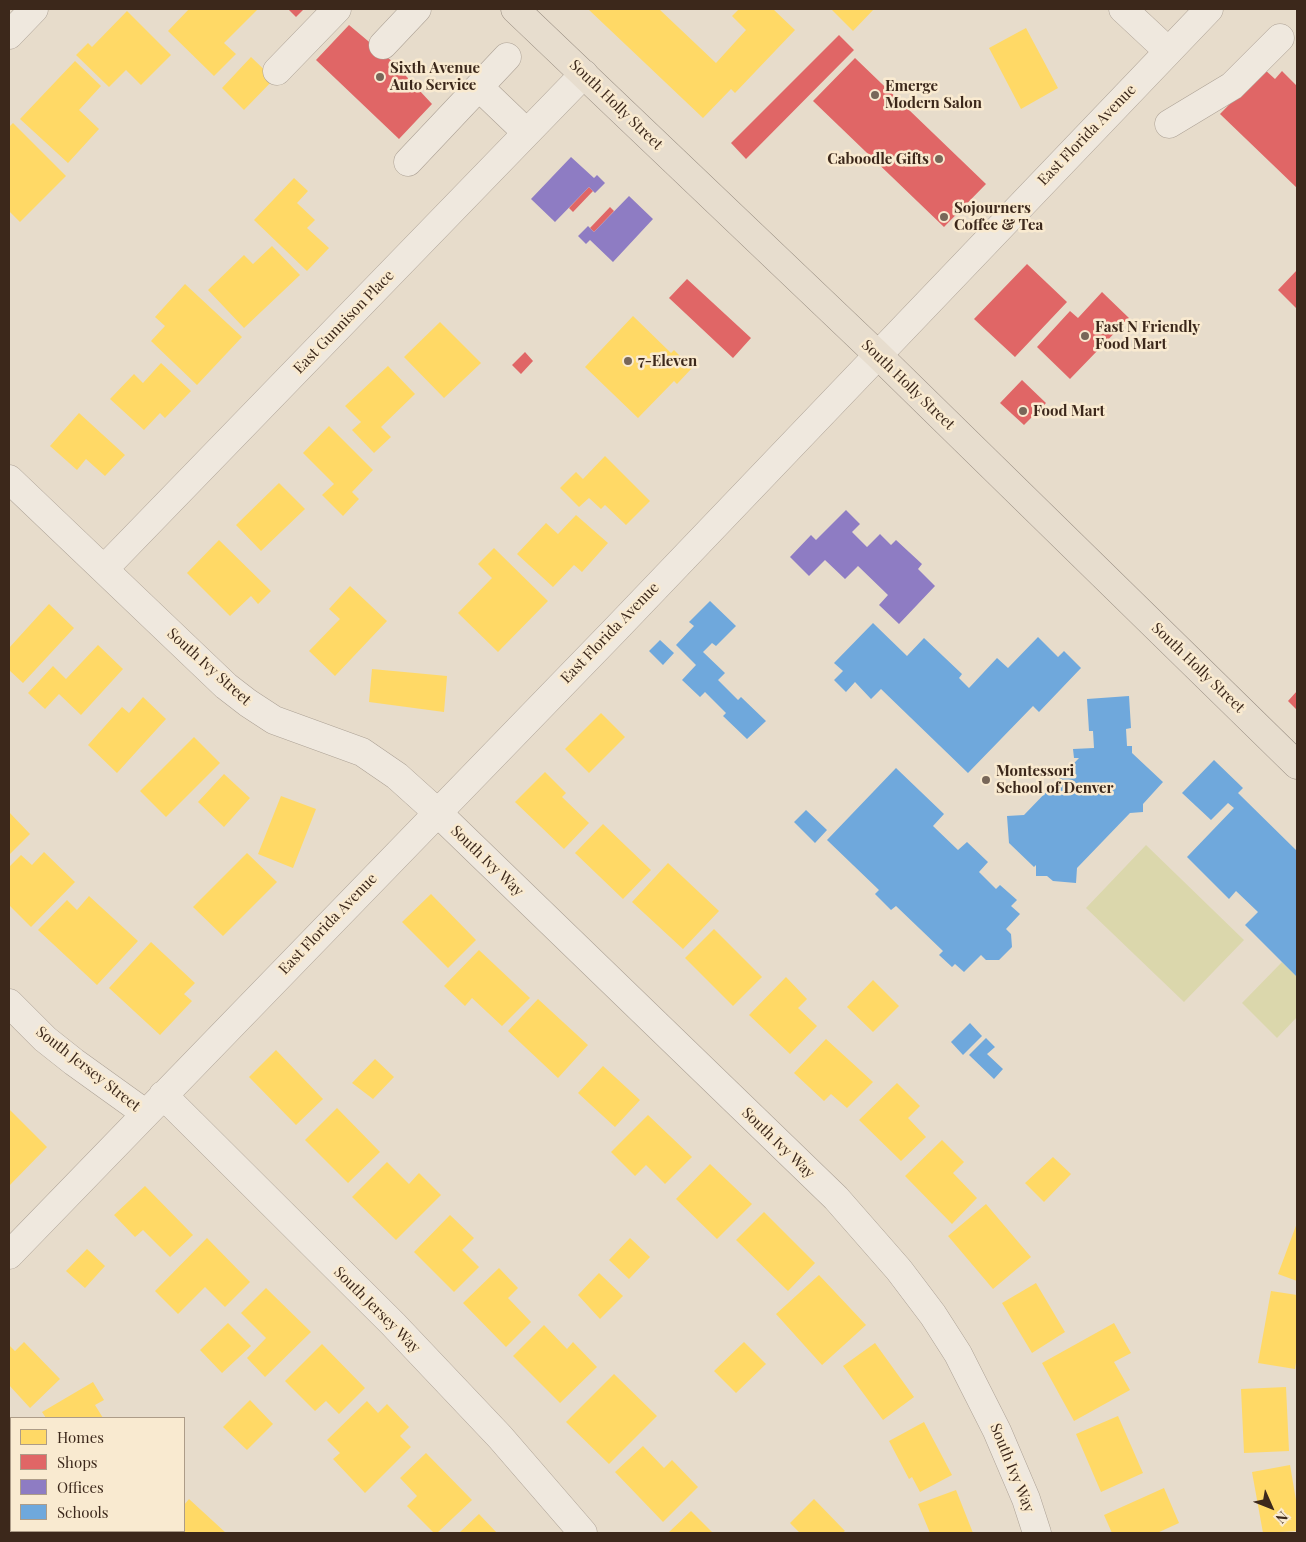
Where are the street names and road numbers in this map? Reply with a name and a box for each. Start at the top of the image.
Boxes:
street label: South Holly Street [566,56,666,154]
street label: East Florida Avenue [1034,81,1140,189]
street label: East Gunnison Place [290,267,398,377]
street label: South Holly Street [858,336,958,434]
street label: East Florida Avenue [557,579,663,687]
street label: South Holly Street [1148,619,1248,717]
street label: South Ivy Street [163,625,255,709]
street label: South Ivy Way [447,822,527,900]
street label: East Florida Avenue [275,870,381,978]
street label: South Jersey Street [32,1023,144,1115]
street label: South Ivy Way [738,1104,818,1182]
street label: South Jersey Way [330,1263,424,1357]
street label: South Ivy Way [986,1421,1038,1515]

